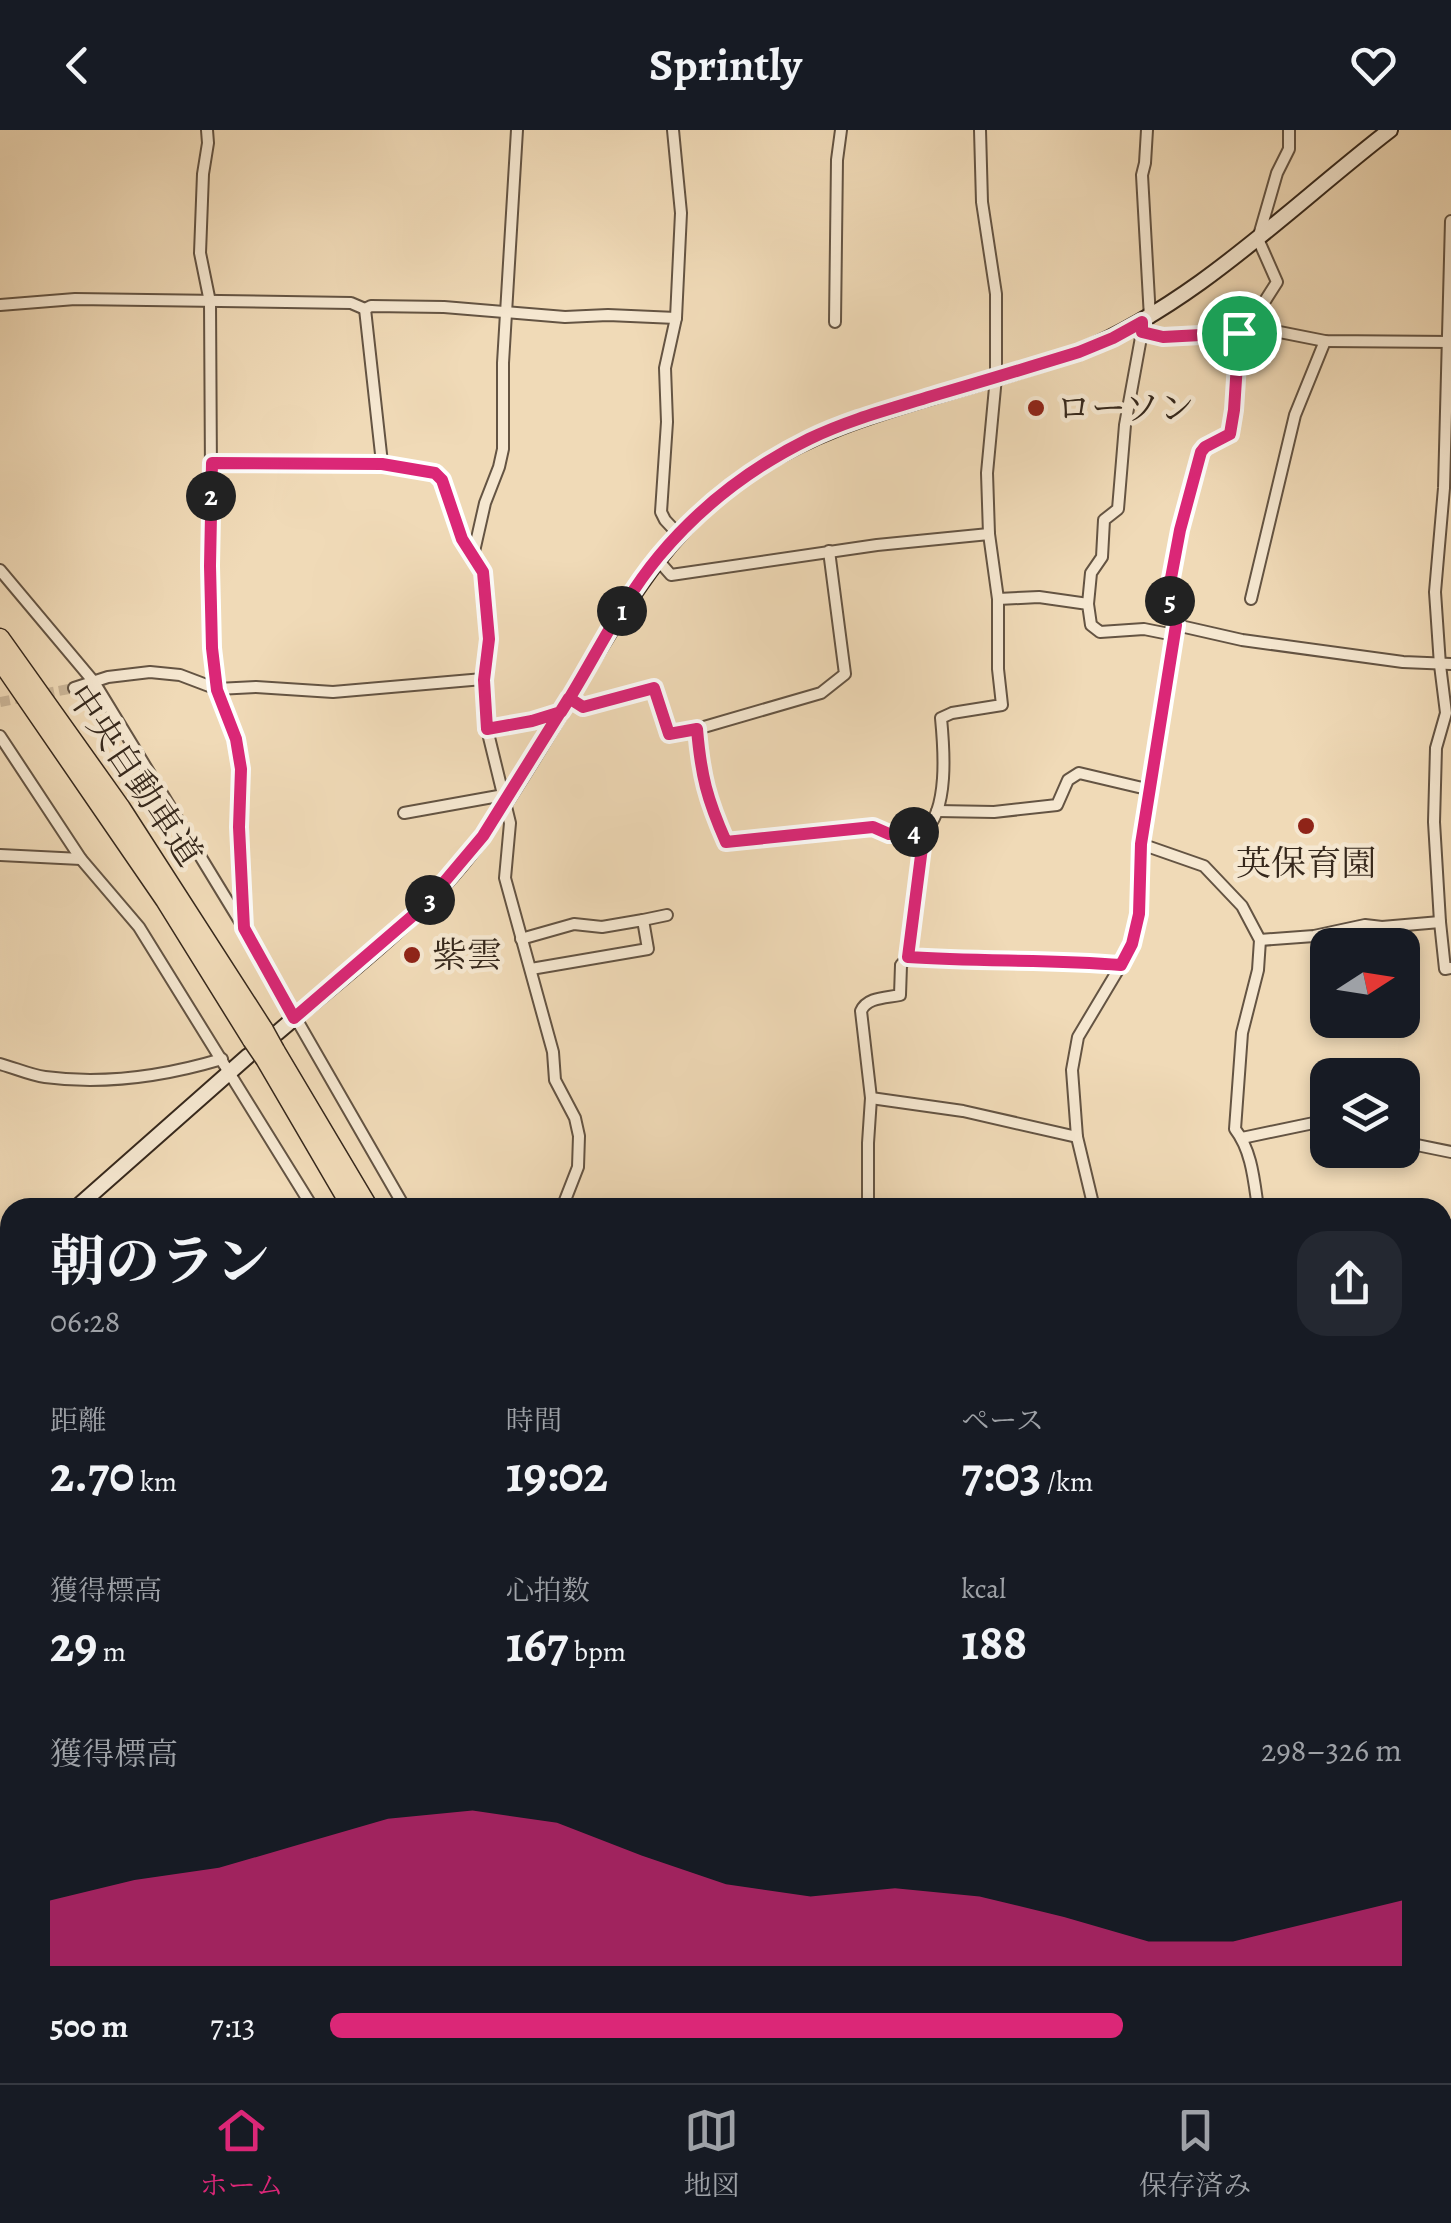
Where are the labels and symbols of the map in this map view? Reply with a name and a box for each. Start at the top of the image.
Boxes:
pin [1197,291,1282,376]
place label: ローソン [1056,384,1195,432]
marker: ローソン [1025,397,1047,419]
pin: 2 [186,471,236,521]
pin: 5 [1145,576,1195,626]
pin: 1 [597,586,647,636]
street label: 中央自動車道 [56,675,214,875]
pin: 4 [889,807,939,857]
marker: 英保育園 [1295,815,1317,837]
place label: 英保育園 [1236,839,1376,887]
pin: 3 [405,875,455,925]
north arrow [1310,928,1420,1038]
place label: 紫雲 [432,931,502,979]
marker: 紫雲 [401,944,423,966]

